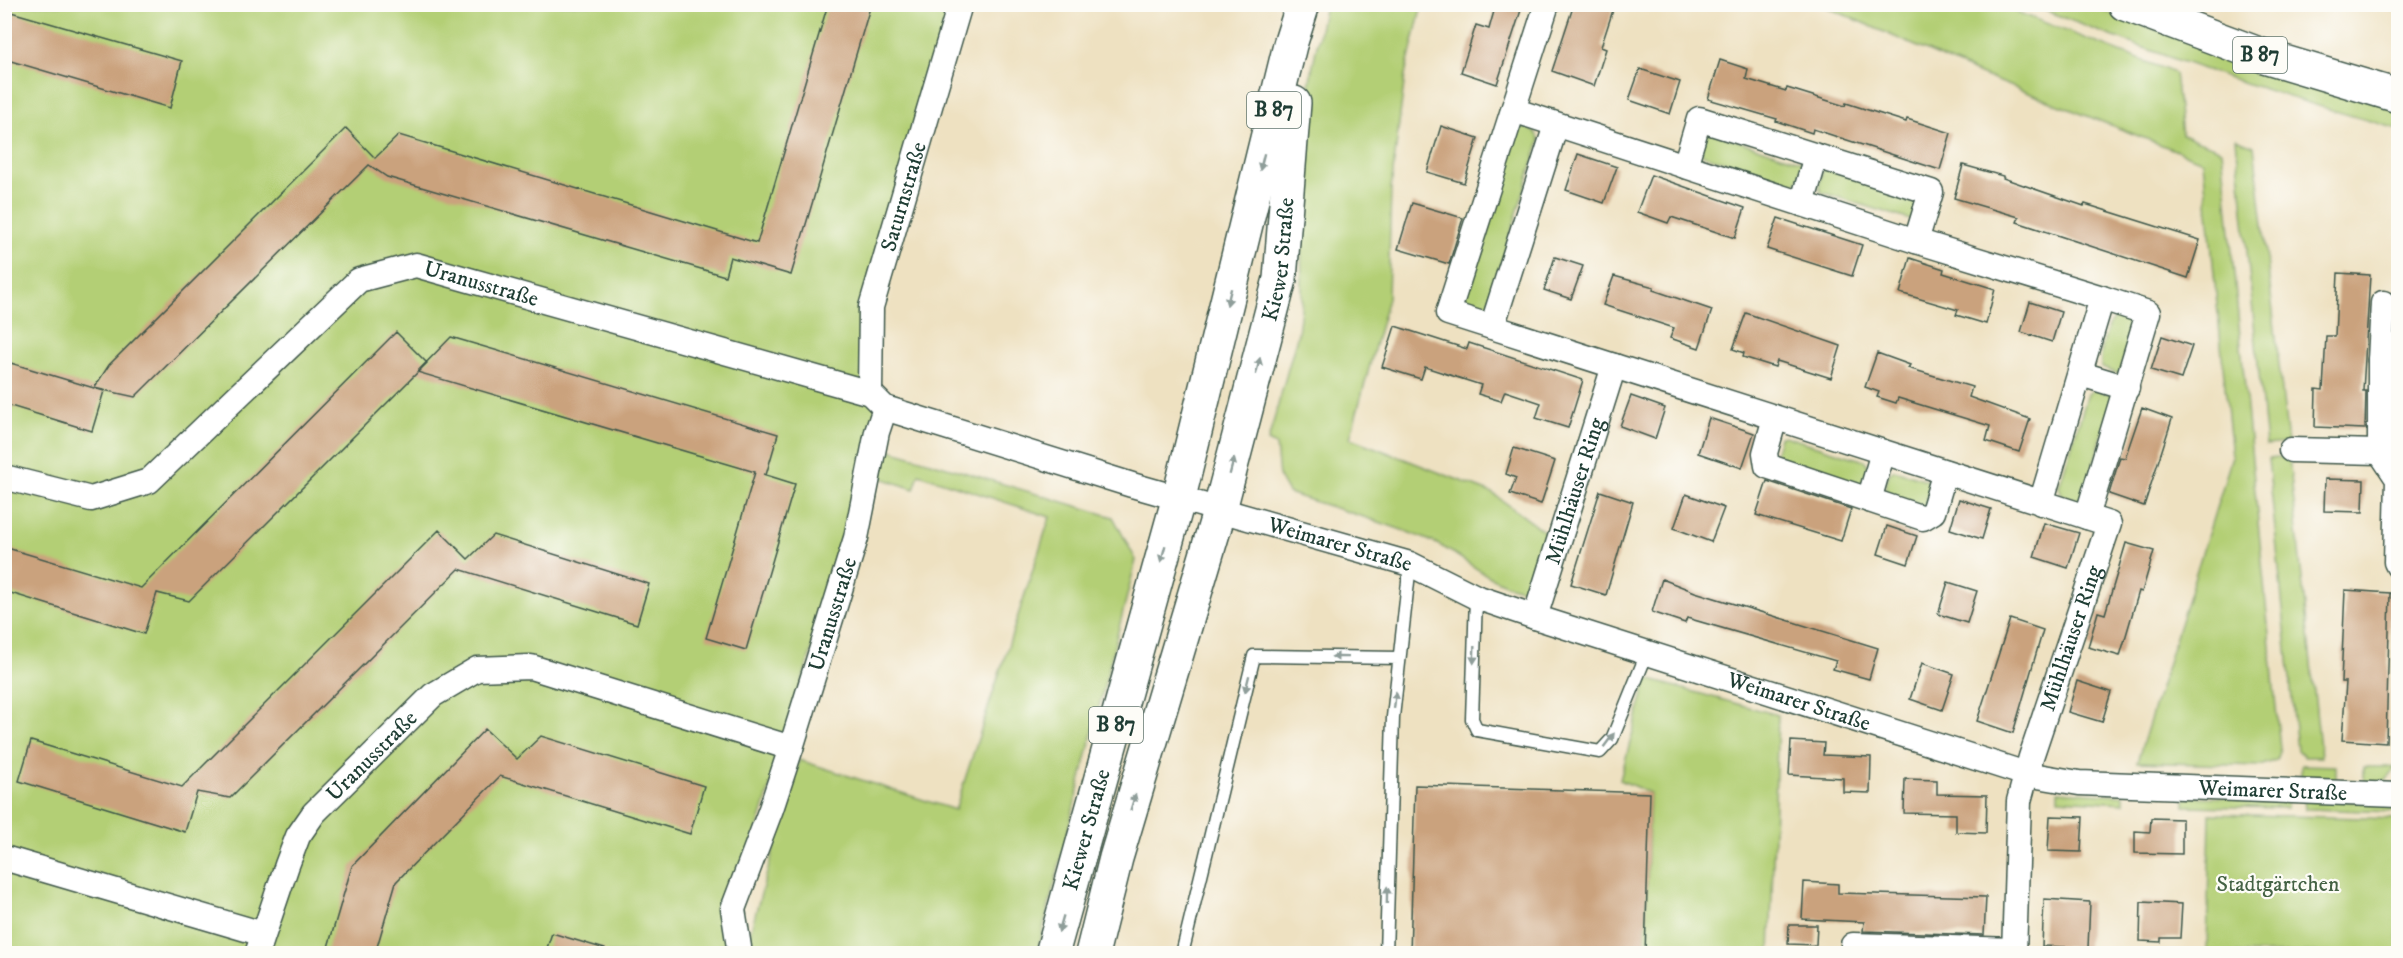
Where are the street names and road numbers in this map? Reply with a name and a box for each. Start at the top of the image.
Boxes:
road number: B 87 [2233,37,2287,73]
road number: B 87 [1247,92,1301,128]
street label: Saturnstraße [875,139,932,255]
street label: Kiewer Straße [1256,197,1300,324]
street label: Uranusstraße [421,254,542,312]
street label: Mühlhäuser Ring [1539,414,1610,568]
street label: Weimarer Straße [1264,511,1415,577]
street label: Uranusstraße [802,554,863,674]
street label: Mühlhäuser Ring [2034,561,2108,715]
street label: Weimarer Straße [1723,666,1874,737]
street label: Uranusstraße [320,705,423,807]
road number: B 87 [1089,707,1143,743]
street label: Kiewer Straße [1057,766,1116,893]
street label: Weimarer Straße [2197,774,2348,807]

